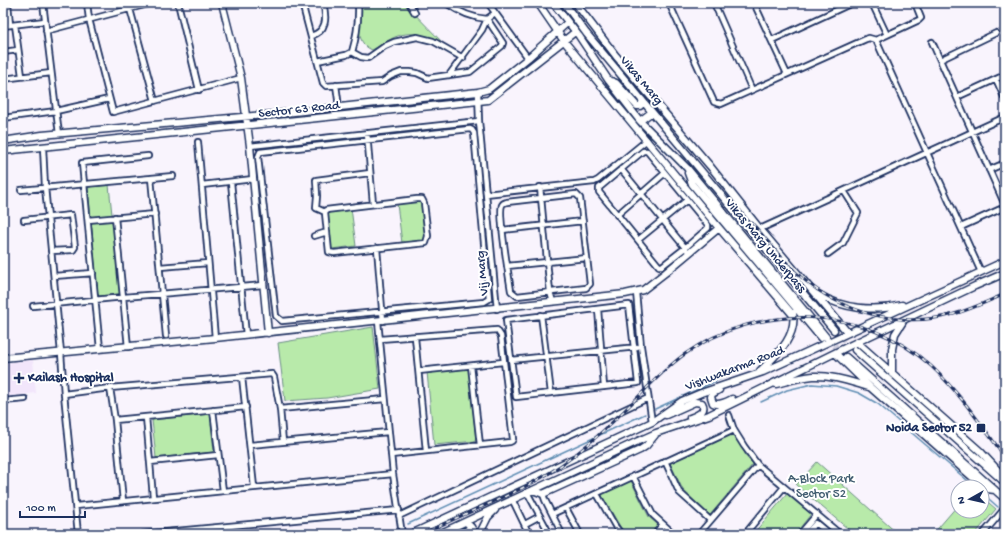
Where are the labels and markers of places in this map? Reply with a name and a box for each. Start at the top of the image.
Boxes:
place label: Kailash Hospital [27,371,114,387]
marker: Kailash Hospital [13,372,25,384]
place label: Noida Sector 52 [886,421,973,436]
marker: Noida Sector 52 [975,422,987,434]

